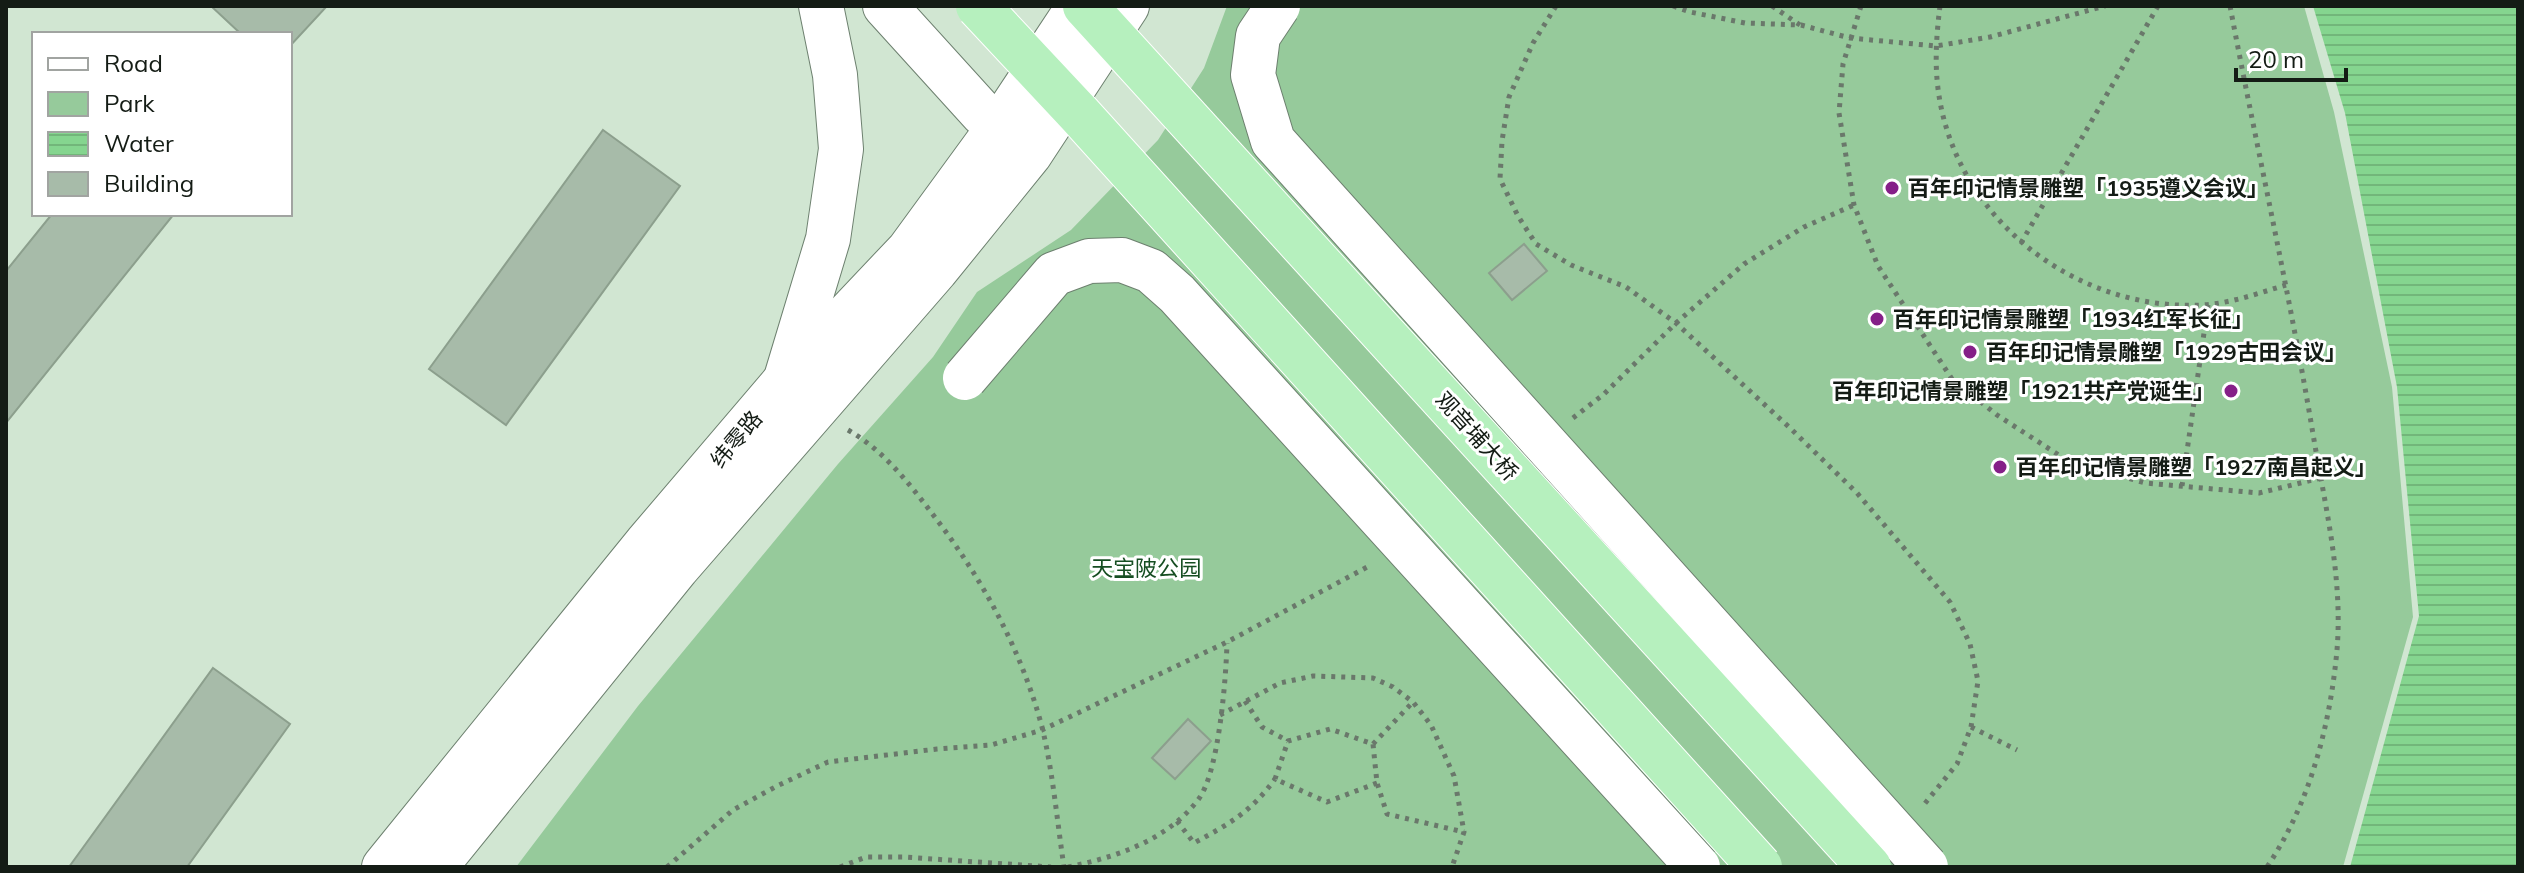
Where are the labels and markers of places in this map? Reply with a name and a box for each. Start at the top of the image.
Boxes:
place label: 百年印记情景雕塑「1935遵义会议」 [1908,174,2269,202]
marker: 百年印记情景雕塑「1935遵义会议」 [1883,179,1901,197]
place label: 百年印记情景雕塑「1934红军长征」 [1893,305,2254,333]
marker: 百年印记情景雕塑「1934红军长征」 [1868,310,1886,328]
place label: 百年印记情景雕塑「1929古田会议」 [1986,338,2347,366]
marker: 百年印记情景雕塑「1929古田会议」 [1961,343,1979,361]
place label: 百年印记情景雕塑「1921共产党诞生」 [1832,377,2215,405]
marker: 百年印记情景雕塑「1921共产党诞生」 [2222,382,2240,400]
place label: 百年印记情景雕塑「1927南昌起义」 [2016,453,2377,481]
marker: 百年印记情景雕塑「1927南昌起义」 [1991,458,2009,476]

